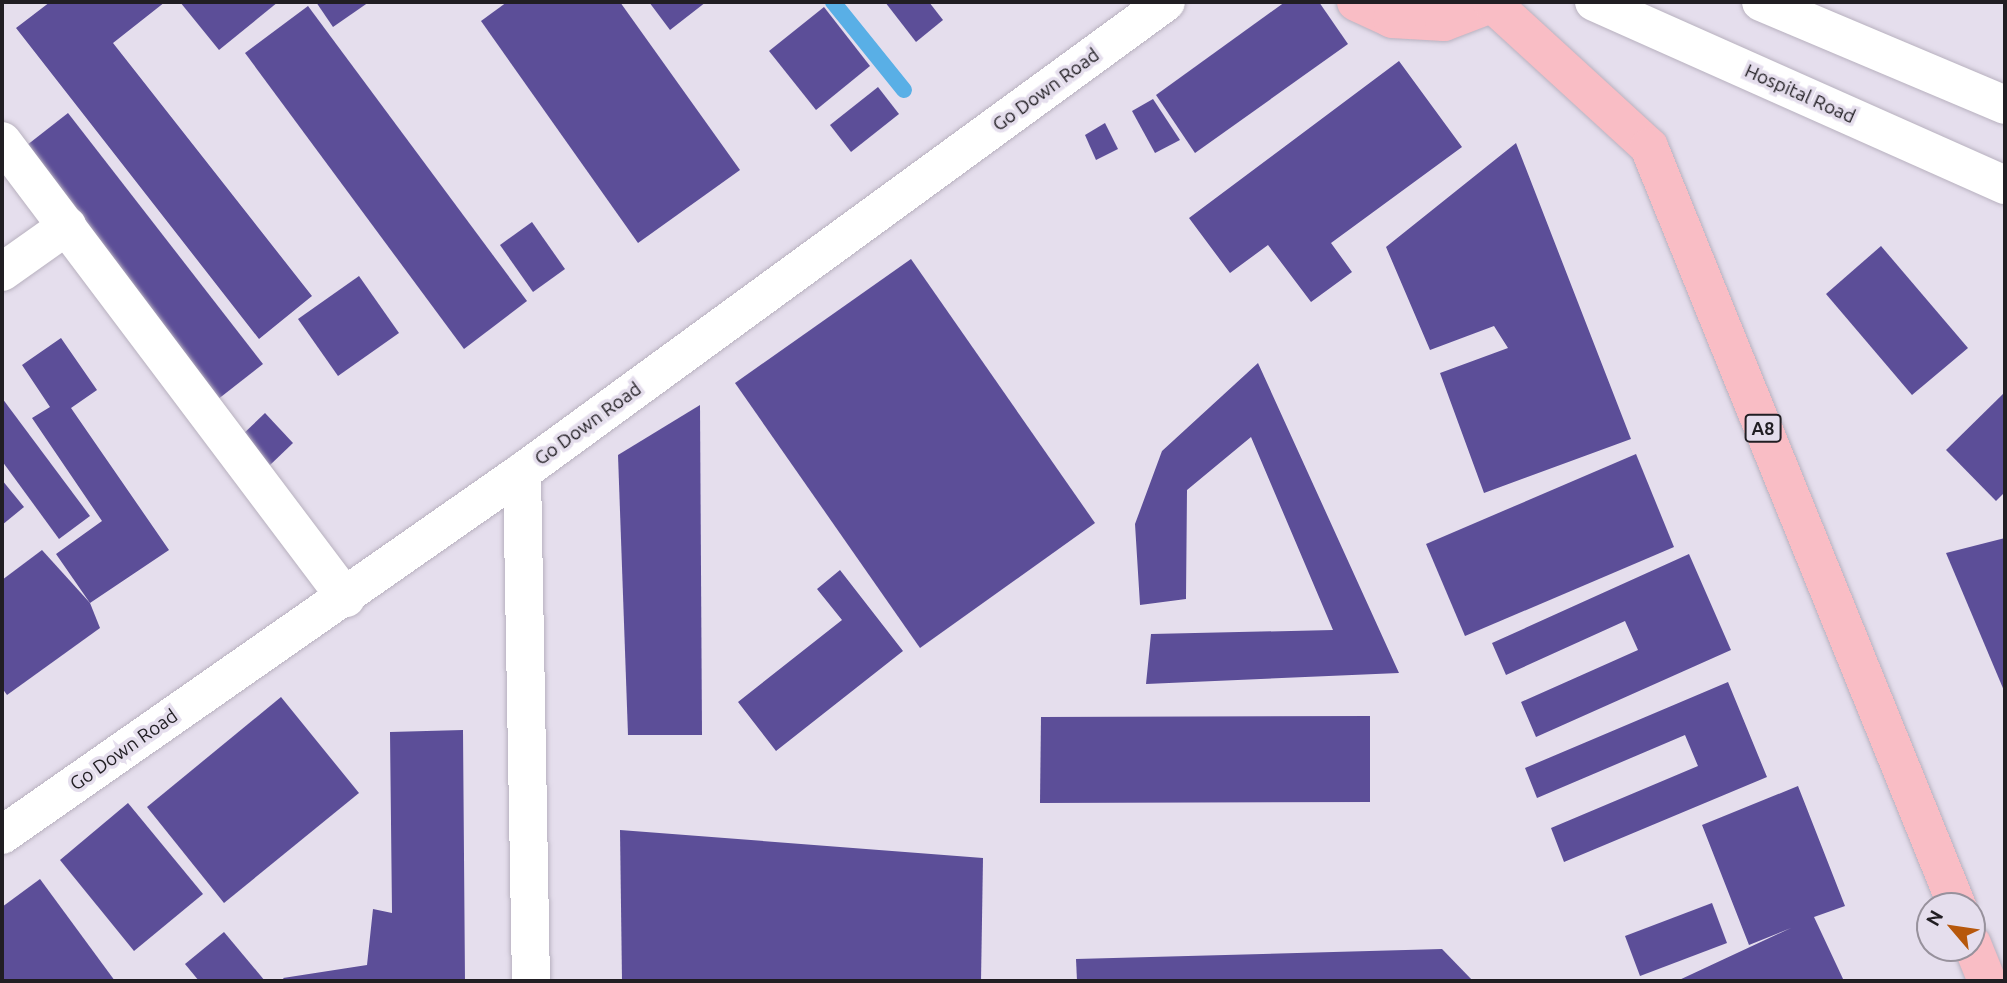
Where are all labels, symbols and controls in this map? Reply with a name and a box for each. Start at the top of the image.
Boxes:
street label: Go Down Road [988,44,1104,136]
street label: Hospital Road [1741,59,1859,129]
street label: Go Down Road [530,378,646,470]
road number: A8 [1744,414,1782,442]
street label: Go Down Road [66,704,182,796]
north arrow [1916,892,1986,962]
text: N [1921,906,1947,929]

